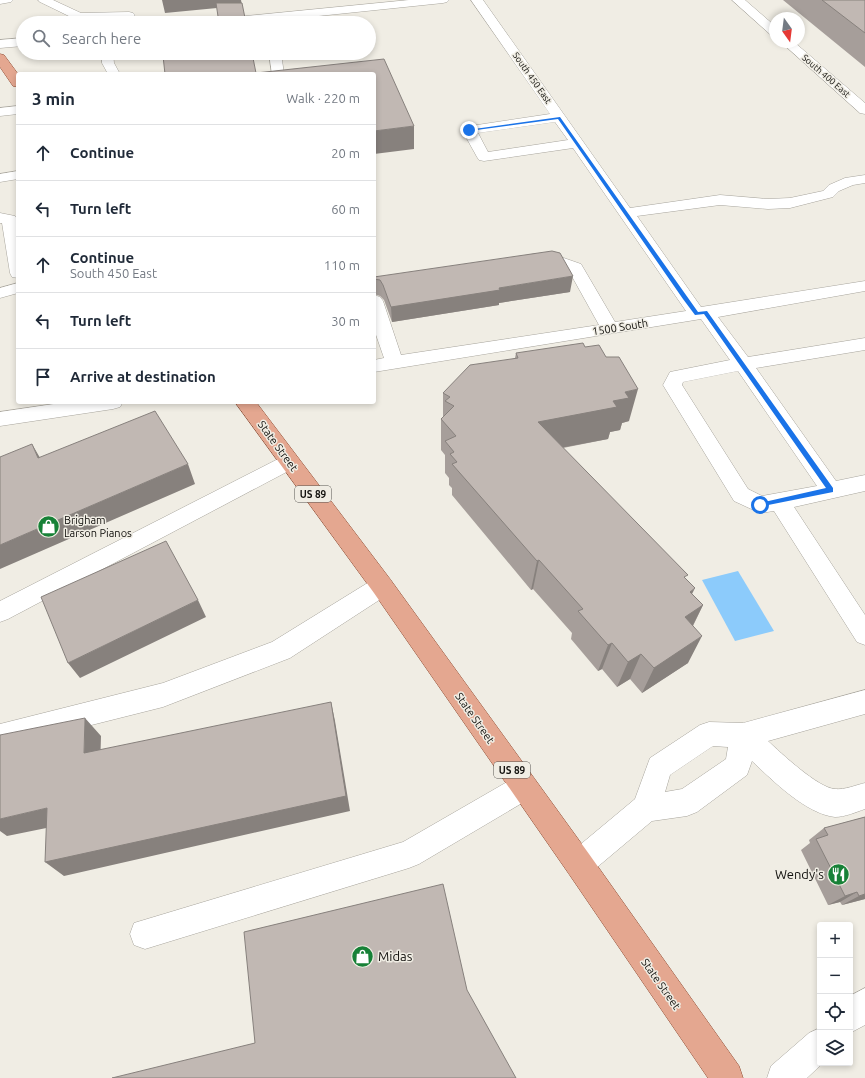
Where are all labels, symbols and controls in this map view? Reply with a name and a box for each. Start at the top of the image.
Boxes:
north arrow [769,12,805,48]
search box [16,16,376,60]
icon: search [30,27,52,49]
text: Search here [62,30,141,47]
street label: South 450 East [511,50,554,106]
street label: South 400 East [800,52,852,100]
text: 3 min [32,89,75,108]
text: Walk · 220 m [286,91,360,105]
route end [460,121,478,139]
icon: ahead [32,142,54,164]
text: Continue [70,144,134,161]
text: 20 m [331,146,360,160]
icon: left [32,198,54,220]
text: Turn left [70,200,131,217]
text: 60 m [331,202,360,216]
text: Continue [70,249,134,266]
icon: ahead [32,254,54,276]
text: 110 m [324,258,360,272]
text: South 450 East [70,266,157,280]
icon: left [32,310,54,332]
text: Turn left [70,312,131,329]
text: 30 m [331,314,360,328]
street label: 1500 South [591,317,649,337]
icon: arrive [32,366,54,388]
text: Arrive at destination [70,368,216,385]
street label: State Street [256,418,301,474]
road number: US 89 [295,486,331,502]
route start [751,496,769,514]
shop icon: Brigham Larson Pianos [36,513,62,539]
place label: Brigham Larson Pianos [64,514,132,539]
street label: State Street [453,690,497,746]
road number: US 89 [494,762,530,778]
restaurant icon: Wendy's [826,861,852,887]
place label: Wendy's [775,867,824,881]
map controls [817,922,853,1066]
button: + [817,922,853,958]
shop icon: Midas [350,943,376,969]
place label: Midas [378,949,413,963]
street label: State Street [639,956,683,1012]
button: − [817,958,853,994]
button: locate [817,994,853,1030]
button: layers [817,1030,853,1066]

